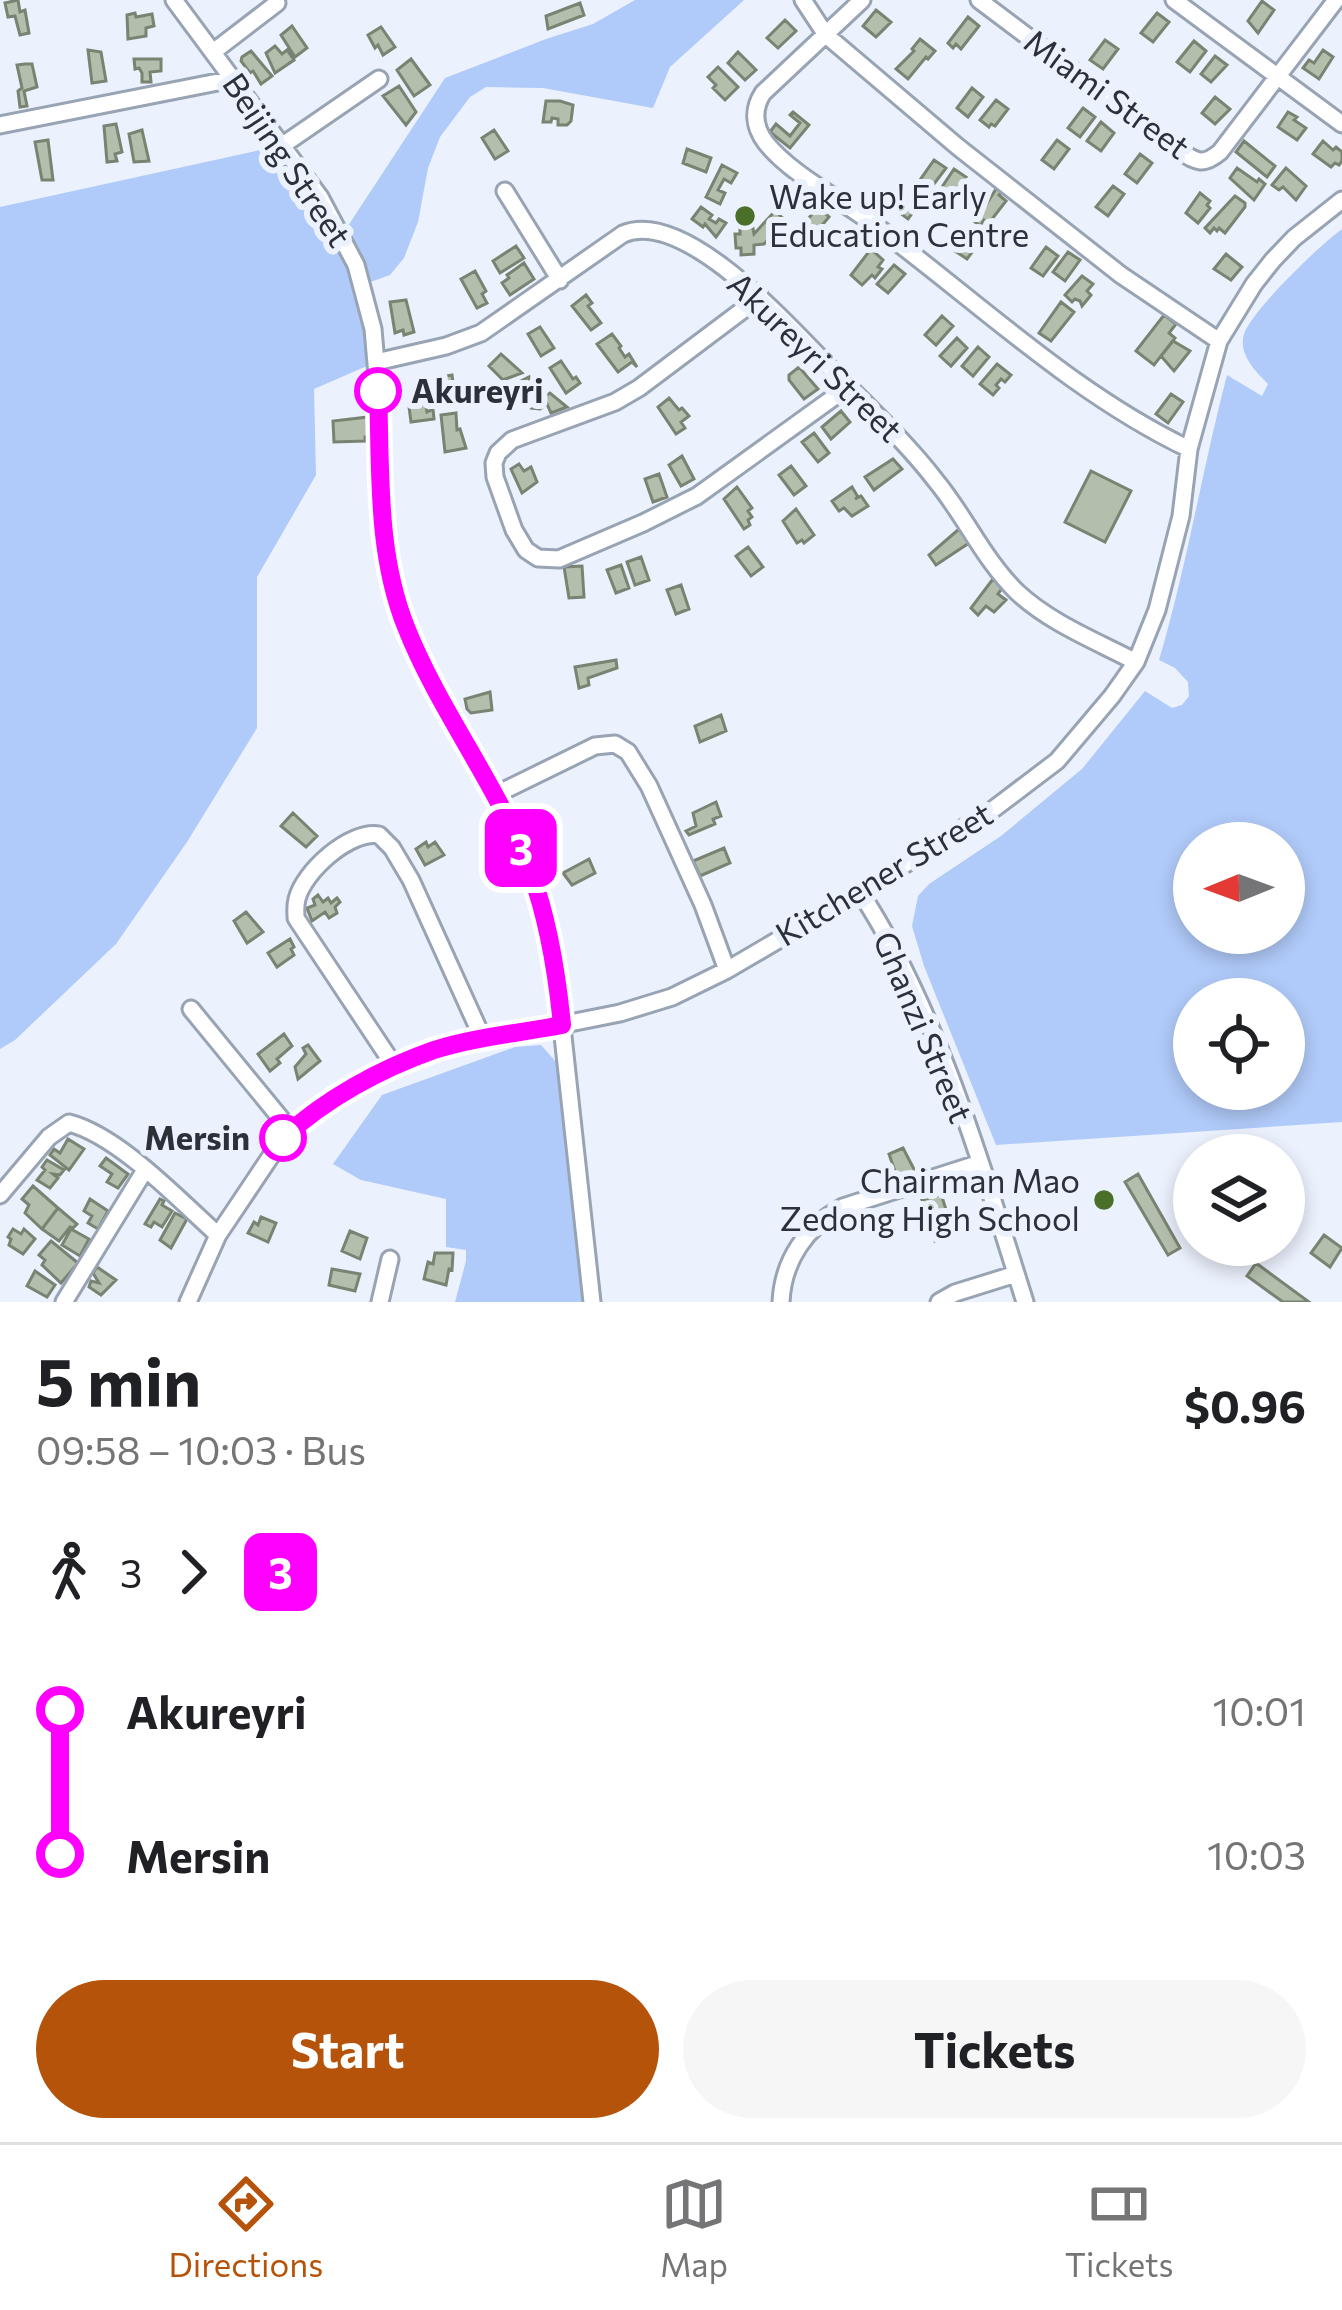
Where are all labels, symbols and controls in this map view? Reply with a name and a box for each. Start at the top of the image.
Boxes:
street label: Miami Street [1017,19,1198,166]
street label: Beijing Street [215,65,361,254]
place label: Wake up! Early Education Centre [769,175,1029,254]
marker: Wake up! Early Education Centre [732,203,758,229]
street label: Akureyri Street [720,262,912,450]
marker: Akureyri [356,369,400,413]
place label: Akureyri [411,369,543,410]
street label: Kitchener Street [767,792,999,954]
line badge: 3 [482,809,560,887]
text: 3 [509,822,533,874]
north arrow [1173,822,1305,954]
map controls [1173,822,1305,1266]
street label: Ghanzi Street [866,925,983,1128]
button: locate [1173,978,1305,1110]
place label: Mersin [144,1116,250,1157]
marker: Mersin [261,1116,305,1160]
button: layers [1173,1134,1305,1266]
place label: Chairman Mao Zedong High School [780,1159,1080,1238]
marker: Chairman Mao Zedong High School [1091,1187,1117,1213]
text: 5 min [36,1339,201,1420]
text: $0.96 [1184,1377,1306,1432]
text: 09:58 – 10:03 · Bus [36,1425,366,1473]
icon: walk [36,1539,102,1605]
icon: forward [160,1539,226,1605]
text: 3 [268,1546,293,1598]
text: 3 [120,1548,142,1596]
text: Akureyri [126,1683,307,1738]
text: 10:01 [1213,1686,1306,1734]
text: Mersin [126,1827,270,1882]
text: 10:03 [1207,1830,1306,1878]
button: Start [36,1980,659,2118]
button: Tickets [683,1980,1306,2118]
tab: Directions [168,2171,323,2284]
tab: Map [660,2171,728,2284]
tab: Tickets [1065,2171,1174,2284]

